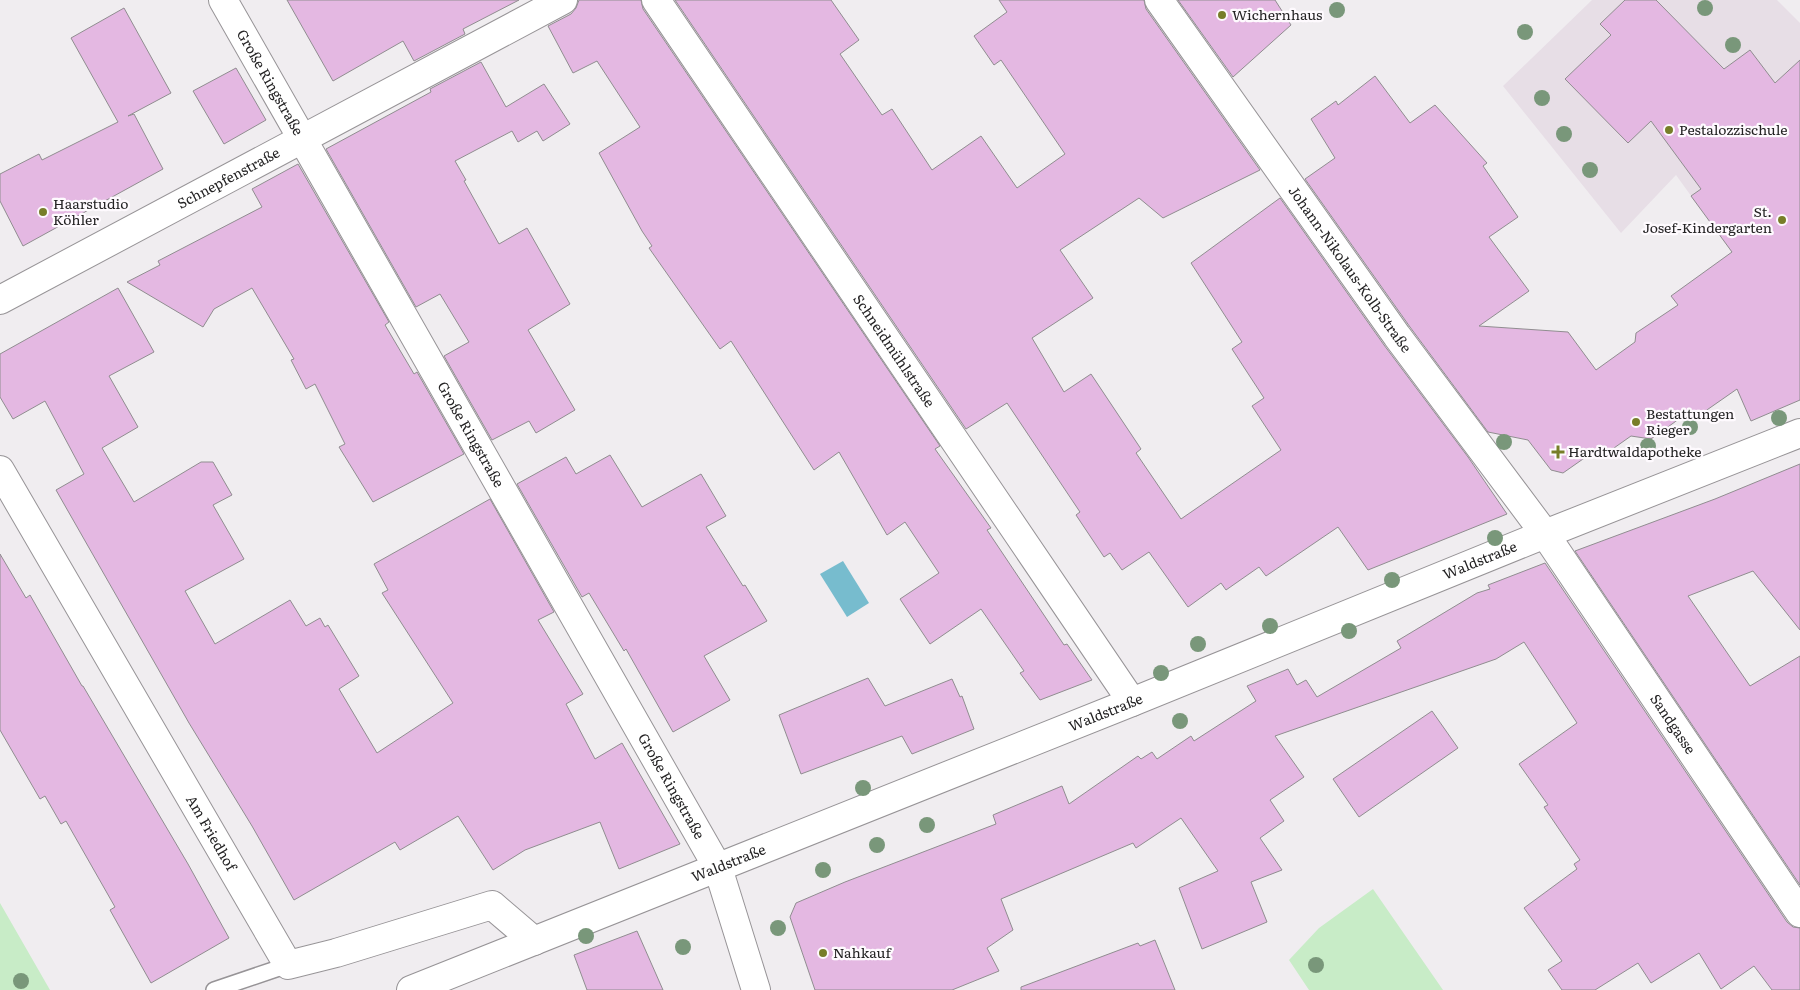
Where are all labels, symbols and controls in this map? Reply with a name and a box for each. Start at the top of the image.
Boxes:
place label: Wichernhaus [1232,4,1322,24]
marker: Wichernhaus [1216,9,1228,21]
street label: Große Ringstraße [233,25,309,139]
place label: Pestalozzischule [1679,119,1788,139]
marker: Pestalozzischule [1663,124,1675,136]
street label: Schnepfenstraße [173,142,283,213]
street label: Johann-Nikolaus-Kolb-Straße [1285,181,1417,356]
place label: Haarstudio Köhler [53,193,128,229]
place label: St. Josef-Kindergarten [1643,201,1772,237]
marker: Haarstudio Köhler [37,206,49,218]
marker: St. Josef-Kindergarten [1776,214,1788,226]
street label: Schneidmühlstraße [849,290,940,411]
street label: Große Ringstraße [433,377,510,490]
place label: Bestattungen Rieger [1646,403,1734,439]
marker: Bestattungen Rieger [1630,416,1642,428]
place label: Hardtwaldapotheke [1568,441,1702,461]
marker: Hardtwaldapotheke [1552,446,1564,458]
street label: Waldstraße [1440,536,1520,584]
street label: Waldstraße [1065,688,1145,735]
street label: Sandgasse [1646,690,1701,757]
street label: Große Ringstraße [634,729,710,842]
street label: Am Friedhof [182,791,243,876]
street label: Waldstraße [688,838,768,886]
place label: Nahkauf [833,942,892,962]
marker: Nahkauf [817,947,829,959]

